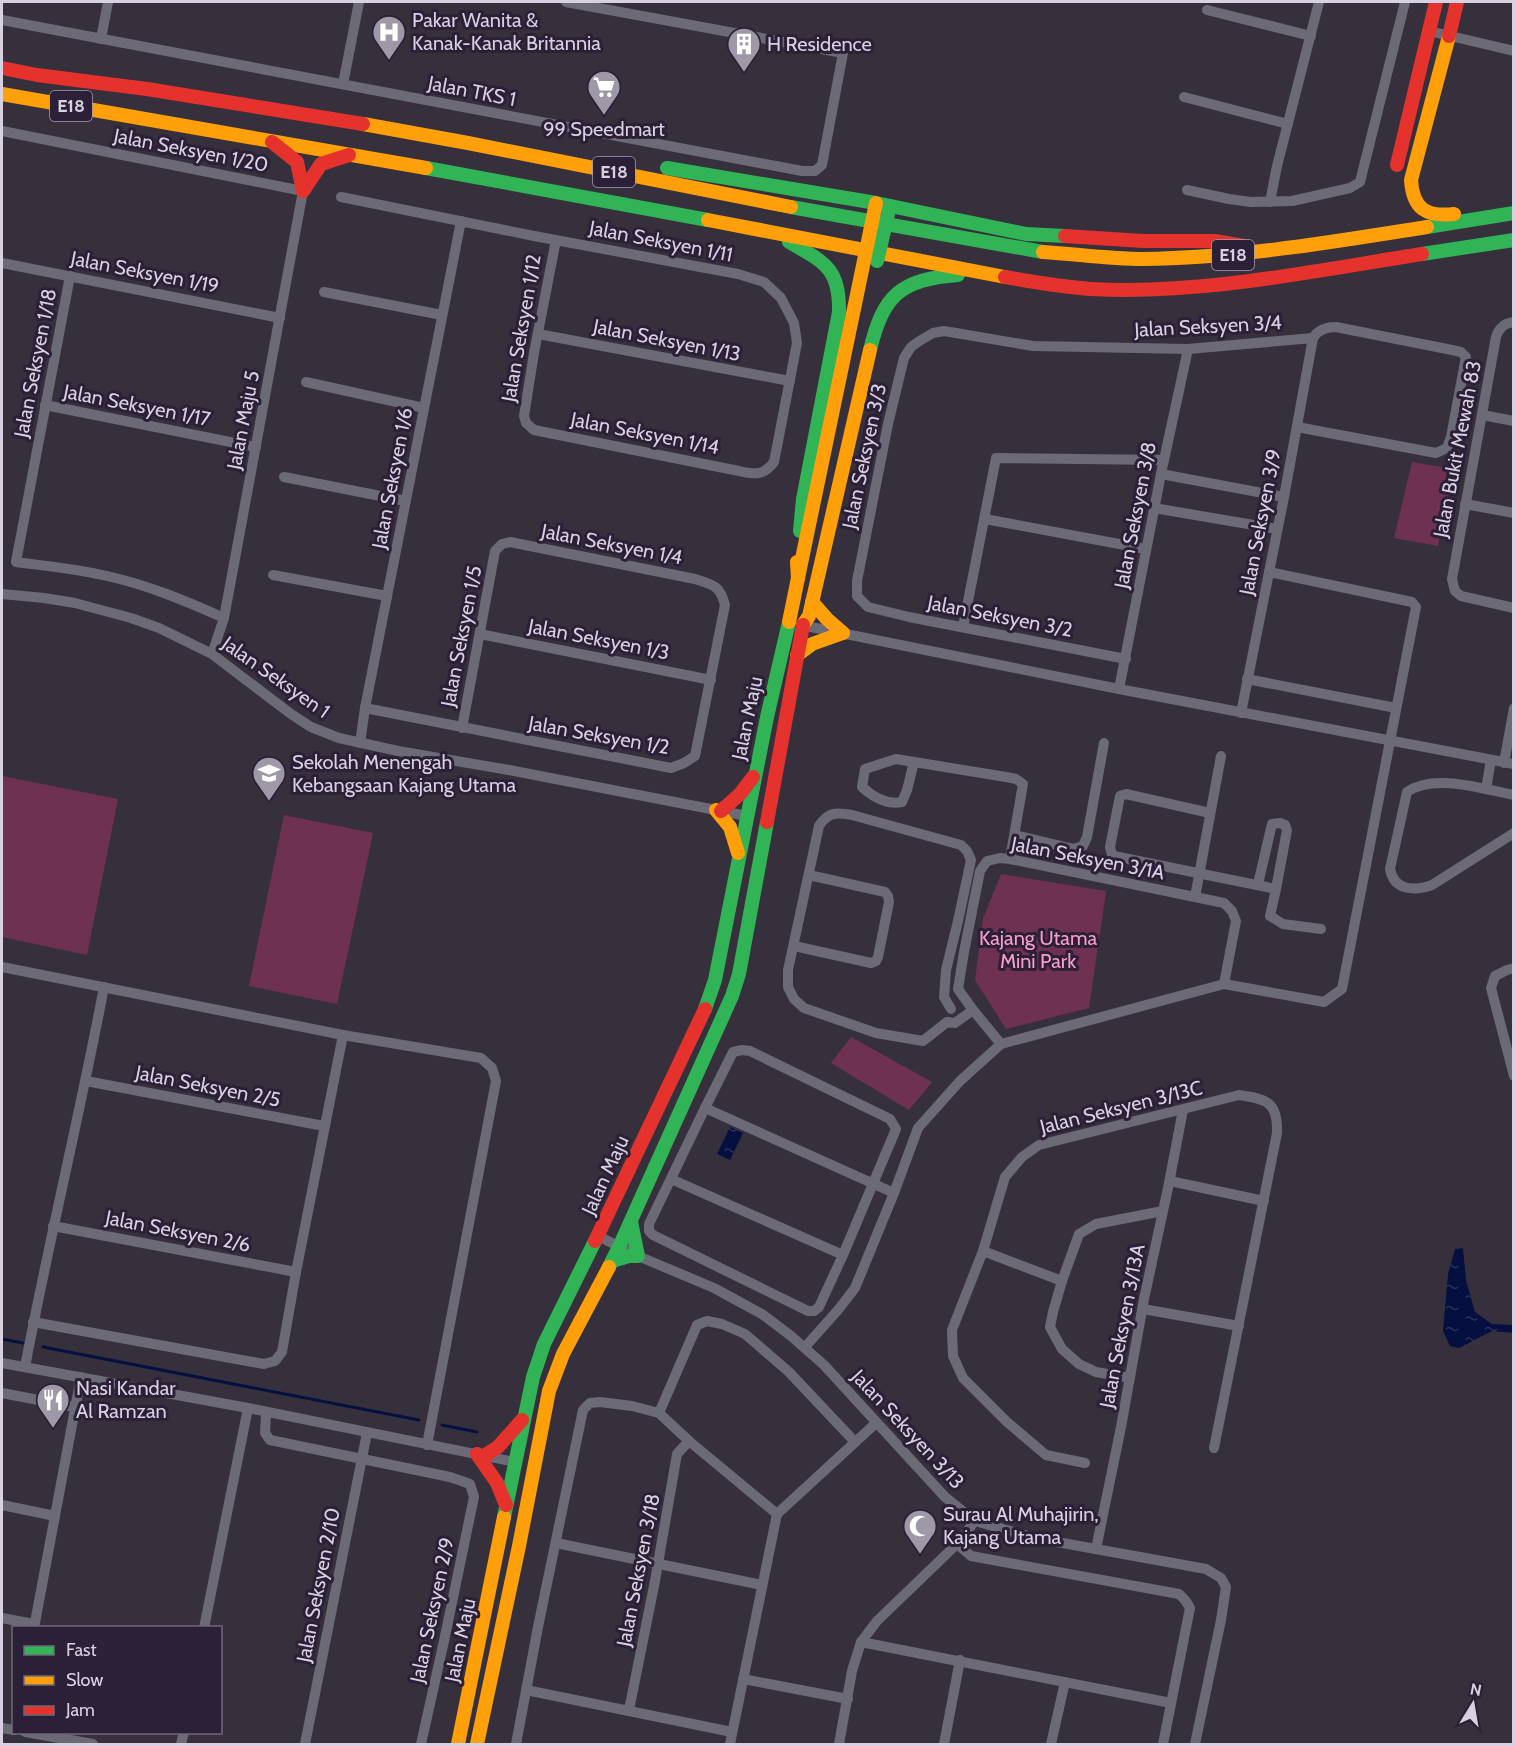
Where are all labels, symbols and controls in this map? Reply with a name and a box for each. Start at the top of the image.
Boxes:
place label: Pakar Wanita & Kanak-Kanak Britannia [412,8,601,55]
hospital icon: Pakar Wanita & Kanak-Kanak Britannia [371,14,407,61]
building icon: H Residence [726,26,762,73]
place label: H Residence [767,32,872,56]
supermarket icon: 99 Speedmart [586,69,622,116]
street label: Jalan TKS 1 [425,71,518,111]
road number: E18 [50,91,92,121]
place label: 99 Speedmart [543,117,665,141]
street label: Jalan Seksyen 1/20 [111,123,270,177]
road number: E18 [593,157,635,187]
street label: Jalan Seksyen 1/11 [586,215,735,267]
road number: E18 [1212,240,1254,270]
street label: Jalan Seksyen 1/19 [68,246,221,298]
street label: Jalan Seksyen 1/12 [496,252,546,405]
street label: Jalan Seksyen 1/18 [9,287,61,440]
street label: Jalan Seksyen 3/4 [1133,310,1283,342]
street label: Jalan Seksyen 1/13 [590,314,743,366]
street label: Jalan Bukit Mewah 83 [1428,358,1486,541]
street label: Jalan Maju 5 [221,368,264,472]
street label: Jalan Seksyen 1/17 [61,379,212,431]
street label: Jalan Seksyen 3/3 [837,381,891,532]
street label: Jalan Seksyen 1/6 [366,405,417,552]
street label: Jalan Seksyen 1/14 [568,407,722,459]
street label: Jalan Seksyen 3/8 [1109,440,1161,591]
street label: Jalan Seksyen 3/9 [1234,447,1286,598]
street label: Jalan Seksyen 1/4 [538,518,685,570]
street label: Jalan Seksyen 1/5 [435,563,486,710]
street label: Jalan Seksyen 3/2 [924,590,1075,642]
street label: Jalan Seksyen 1/3 [525,613,672,664]
street label: Jalan Seksyen 1 [217,630,334,723]
street label: Jalan Maju [726,674,768,763]
street label: Jalan Seksyen 1/2 [526,711,671,759]
place label: Sekolah Menengah Kebangsaan Kajang Utama [292,750,516,797]
school or university icon: Sekolah Menengah Kebangsaan Kajang Utama [251,755,287,802]
street label: Jalan Seksyen 3/1A [1008,831,1167,885]
park label: Kajang Utama Mini Park [979,926,1098,973]
street label: Jalan Seksyen 2/5 [132,1060,283,1112]
street label: Jalan Seksyen 3/13C [1036,1075,1205,1139]
street label: Jalan Maju [576,1131,634,1219]
street label: Jalan Seksyen 2/6 [102,1205,253,1257]
street label: Jalan Seksyen 3/13A [1094,1241,1150,1411]
street label: Jalan Seksyen 3/13 [846,1364,969,1494]
place label: Nasi Kandar Al Ramzan [76,1376,176,1423]
restaurant icon: Nasi Kandar Al Ramzan [35,1382,71,1429]
street label: Jalan Seksyen 3/18 [611,1491,665,1650]
place label: Surau Al Muhajirin, Kajang Utama [943,1502,1099,1549]
street label: Jalan Seksyen 2/10 [291,1506,345,1665]
mosque icon: Surau Al Muhajirin, Kajang Utama [902,1508,938,1555]
street label: Jalan Seksyen 2/9 [405,1535,459,1686]
street label: Jalan Maju [439,1596,481,1685]
legend [12,1626,222,1734]
text: Fast [66,1639,97,1661]
text: Slow [66,1669,103,1691]
north arrow [1443,1674,1503,1734]
text: N [1468,1679,1483,1700]
text: Jam [65,1699,95,1721]

